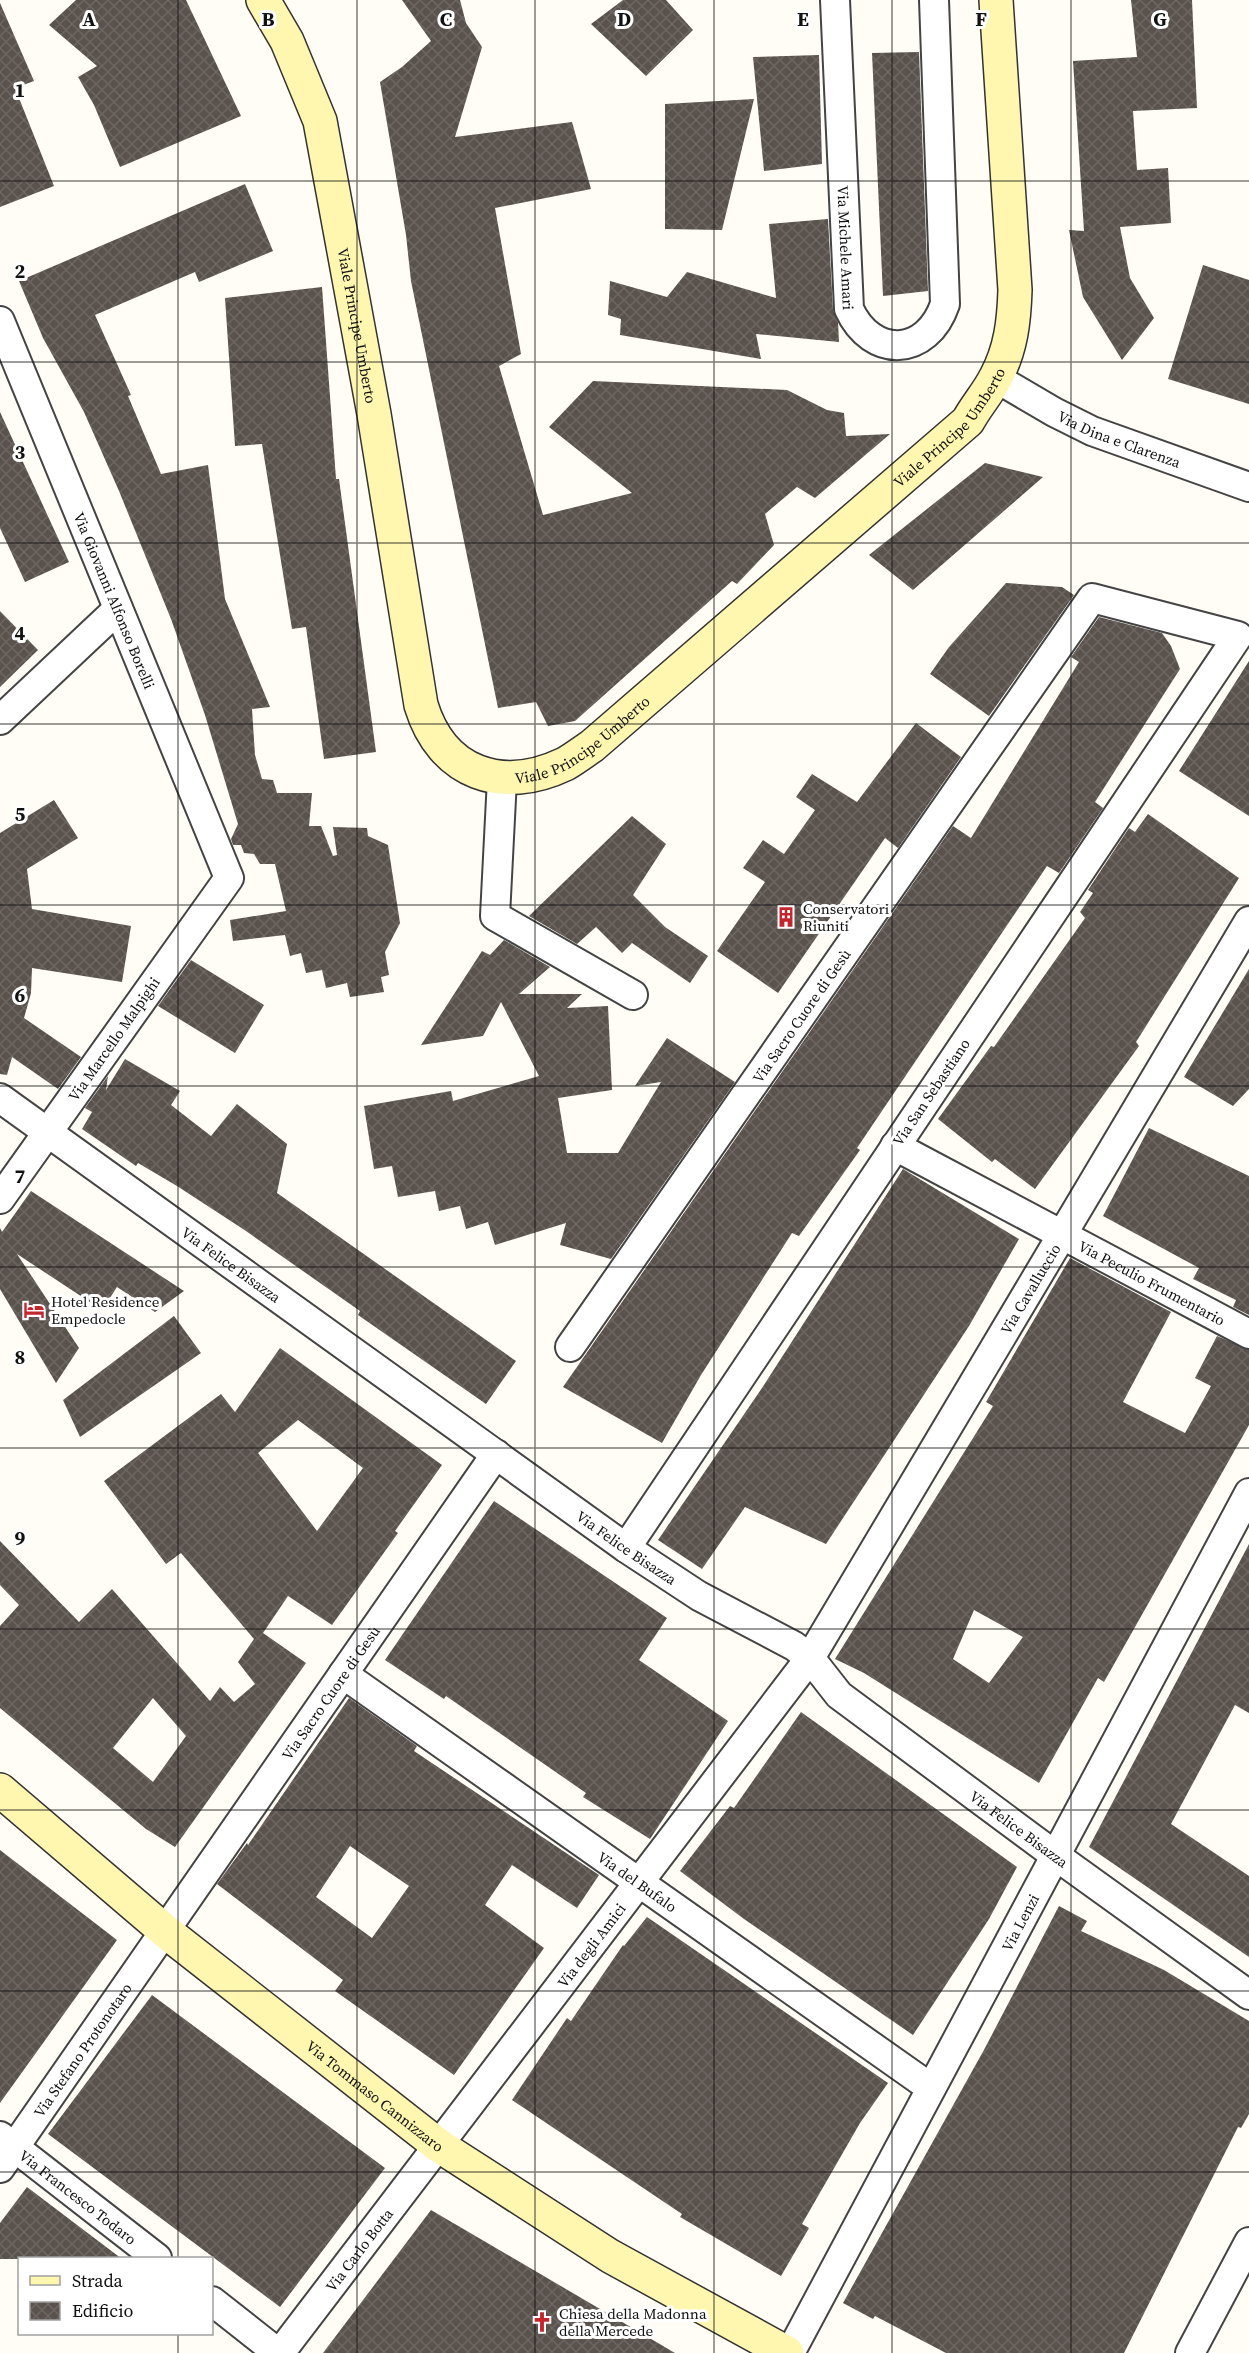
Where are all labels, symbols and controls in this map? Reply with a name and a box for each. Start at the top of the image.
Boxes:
text: A [82,5,96,33]
text: B [261,5,275,33]
text: C [440,5,452,33]
text: D [617,5,631,33]
text: E [797,5,809,33]
text: F [975,5,987,33]
text: G [1153,5,1167,33]
text: 1 [15,76,25,104]
street label: Via Michele Amari [833,185,860,310]
street label: Viale Principe Umberto [333,246,382,405]
text: 2 [15,257,26,285]
street label: Viale Principe Umberto [889,364,1010,492]
street label: Via Dina e Clarenza [1054,405,1184,472]
text: 3 [15,438,26,466]
street label: Via Giovanni Alfonso Borelli [69,509,161,692]
text: 4 [15,619,26,647]
street label: Viale Principe Umberto [514,690,654,788]
text: 5 [15,800,26,828]
place label: Conservatori Riuniti [803,898,889,936]
building icon: Conservatori Riuniti [774,905,798,929]
street label: Via Sacro Cuore di Gesù [747,944,855,1087]
street label: Via Marcello Malpighi [63,973,165,1105]
text: 6 [15,981,26,1009]
street label: Via San Sebastiano [887,1034,975,1150]
text: 7 [15,1162,26,1190]
street label: Via Felice Bisazza [177,1221,286,1307]
street label: Via Peculio Frumentario [1075,1235,1229,1330]
street label: Via Cavalluccio [995,1239,1065,1338]
place label: Hotel Residence Empedocle [51,1291,160,1329]
hotel icon: Hotel Residence Empedocle [22,1298,46,1322]
text: 8 [15,1343,25,1371]
street label: Via Felice Bisazza [572,1505,681,1589]
text: 9 [15,1524,26,1552]
street label: Via Sacro Cuore di Gesù [276,1621,384,1764]
street label: Via Felice Bisazza [966,1785,1073,1872]
street label: Via del Bufalo [593,1846,681,1917]
street label: Via Lenzi [996,1890,1044,1955]
street label: Via degli Amici [552,1898,630,1992]
street label: Via Stefano Protonotaro [28,1978,136,2121]
street label: Via Tommaso Cannizzaro [302,2035,448,2156]
street label: Via Francesco Todaro [15,2144,141,2249]
street label: Via Carlo Botta [320,2203,398,2296]
legend [18,2257,213,2335]
text: Strada [72,2268,123,2293]
text: Edificio [72,2298,133,2323]
place label: Chiesa della Madonna della Mercede [559,2303,707,2341]
church icon: Chiesa della Madonna della Mercede [530,2310,554,2334]

